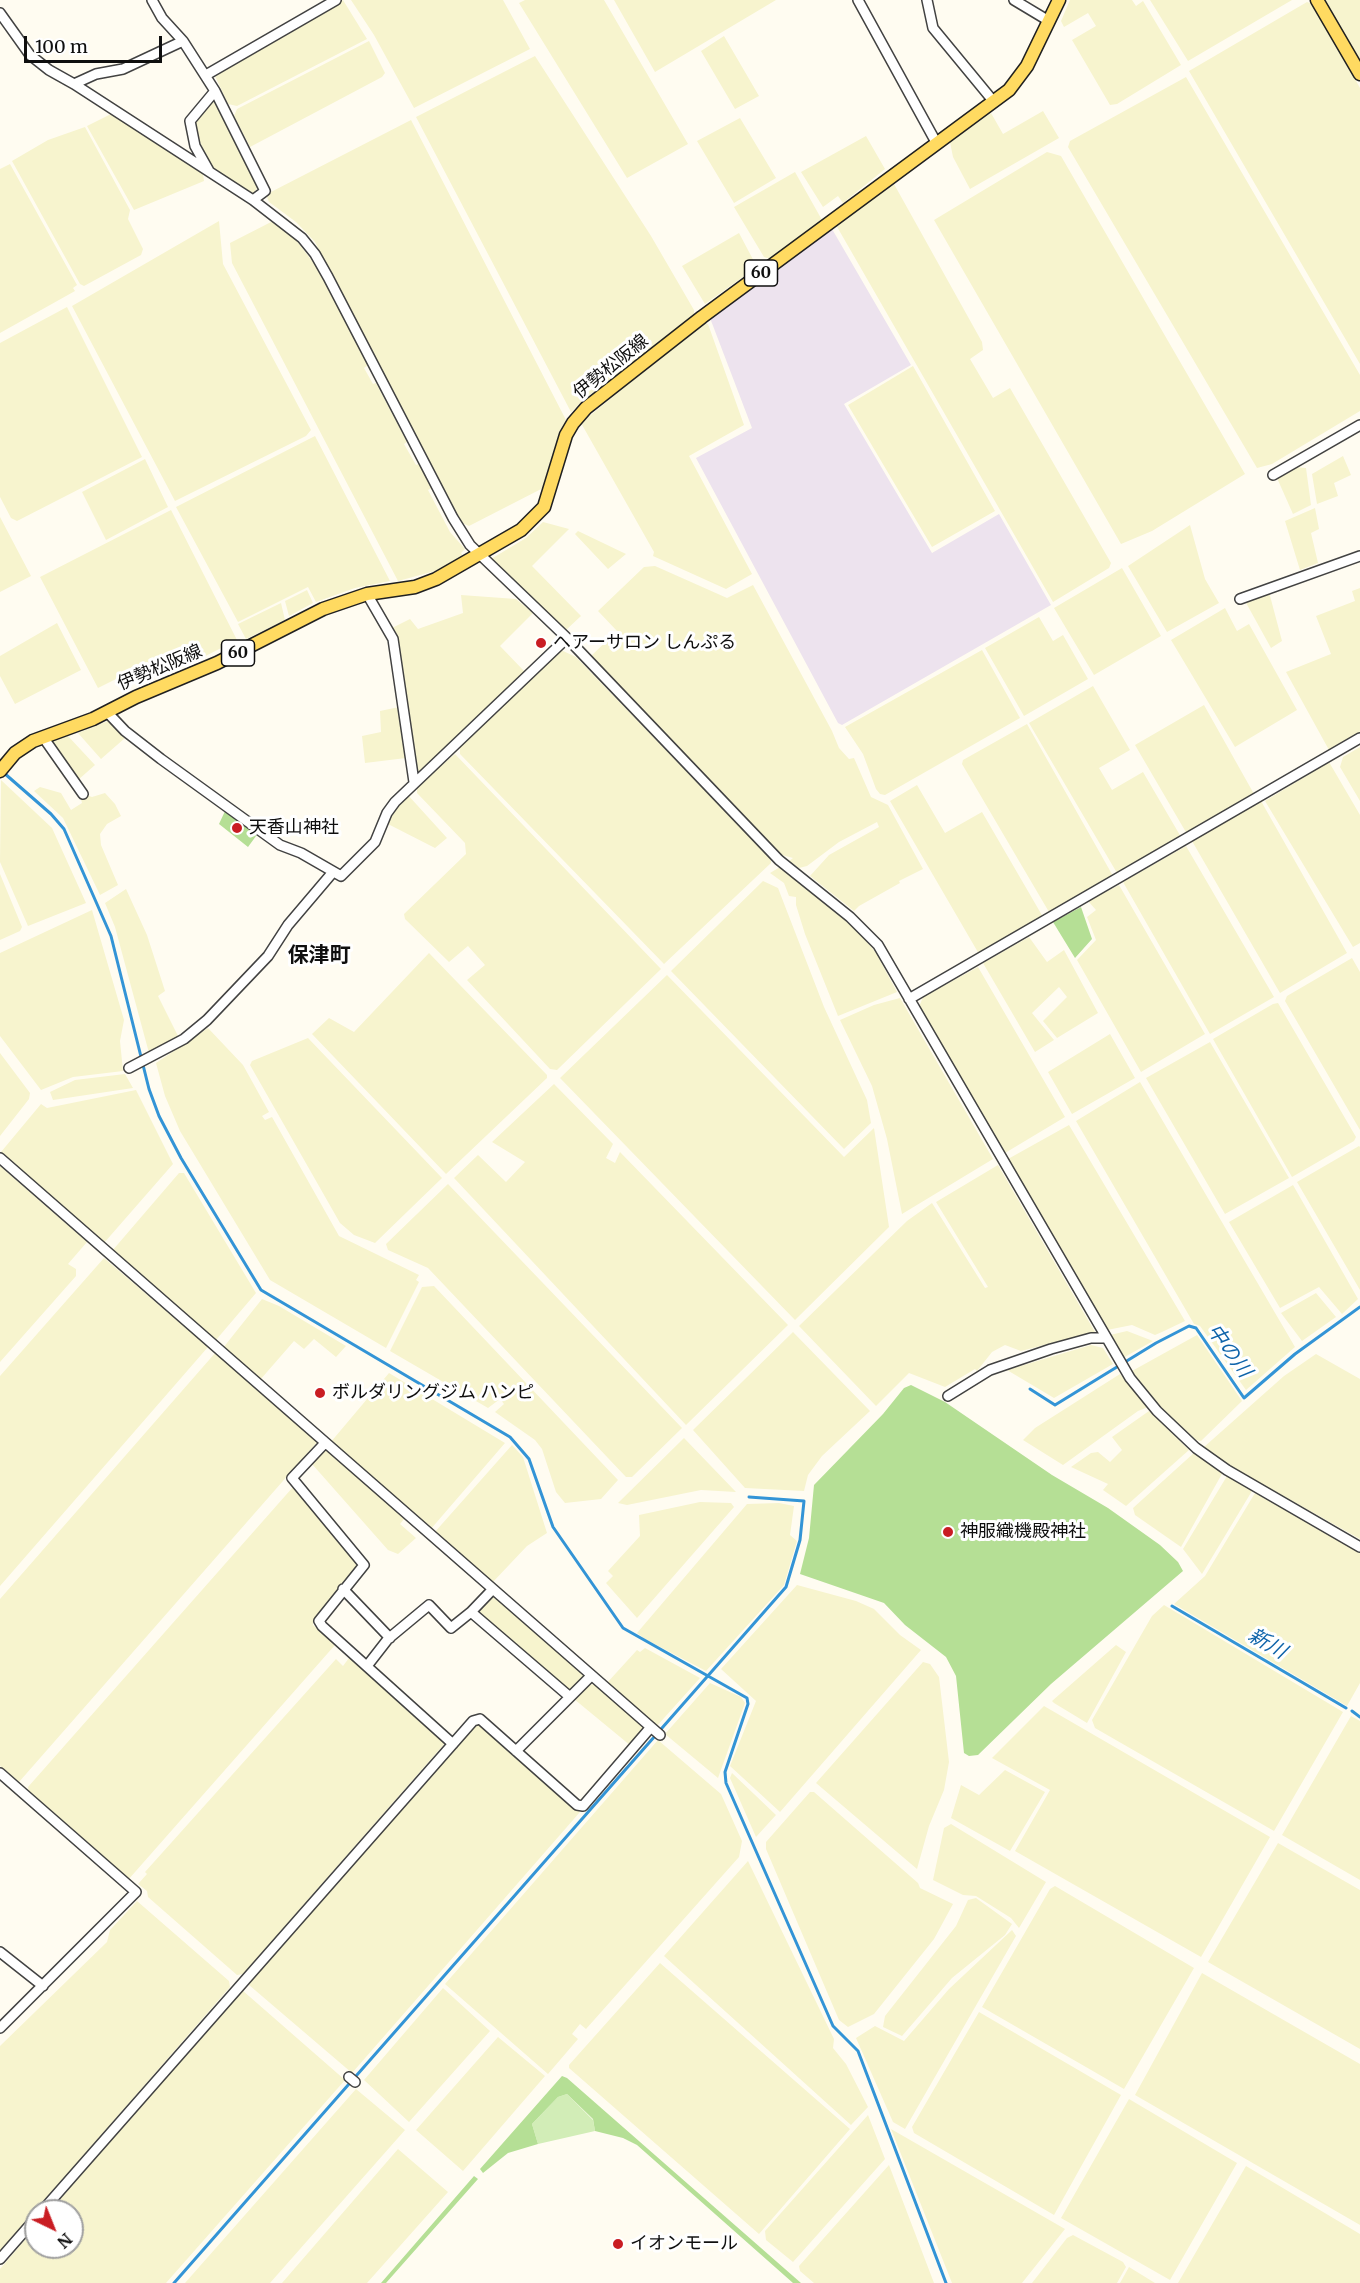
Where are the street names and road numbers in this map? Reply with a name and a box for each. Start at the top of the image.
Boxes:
road number: 60 [744,260,777,286]
street label: 伊勢松阪線 [569,330,653,404]
street label: 伊勢松阪線 [114,640,206,696]
road number: 60 [222,640,254,666]

